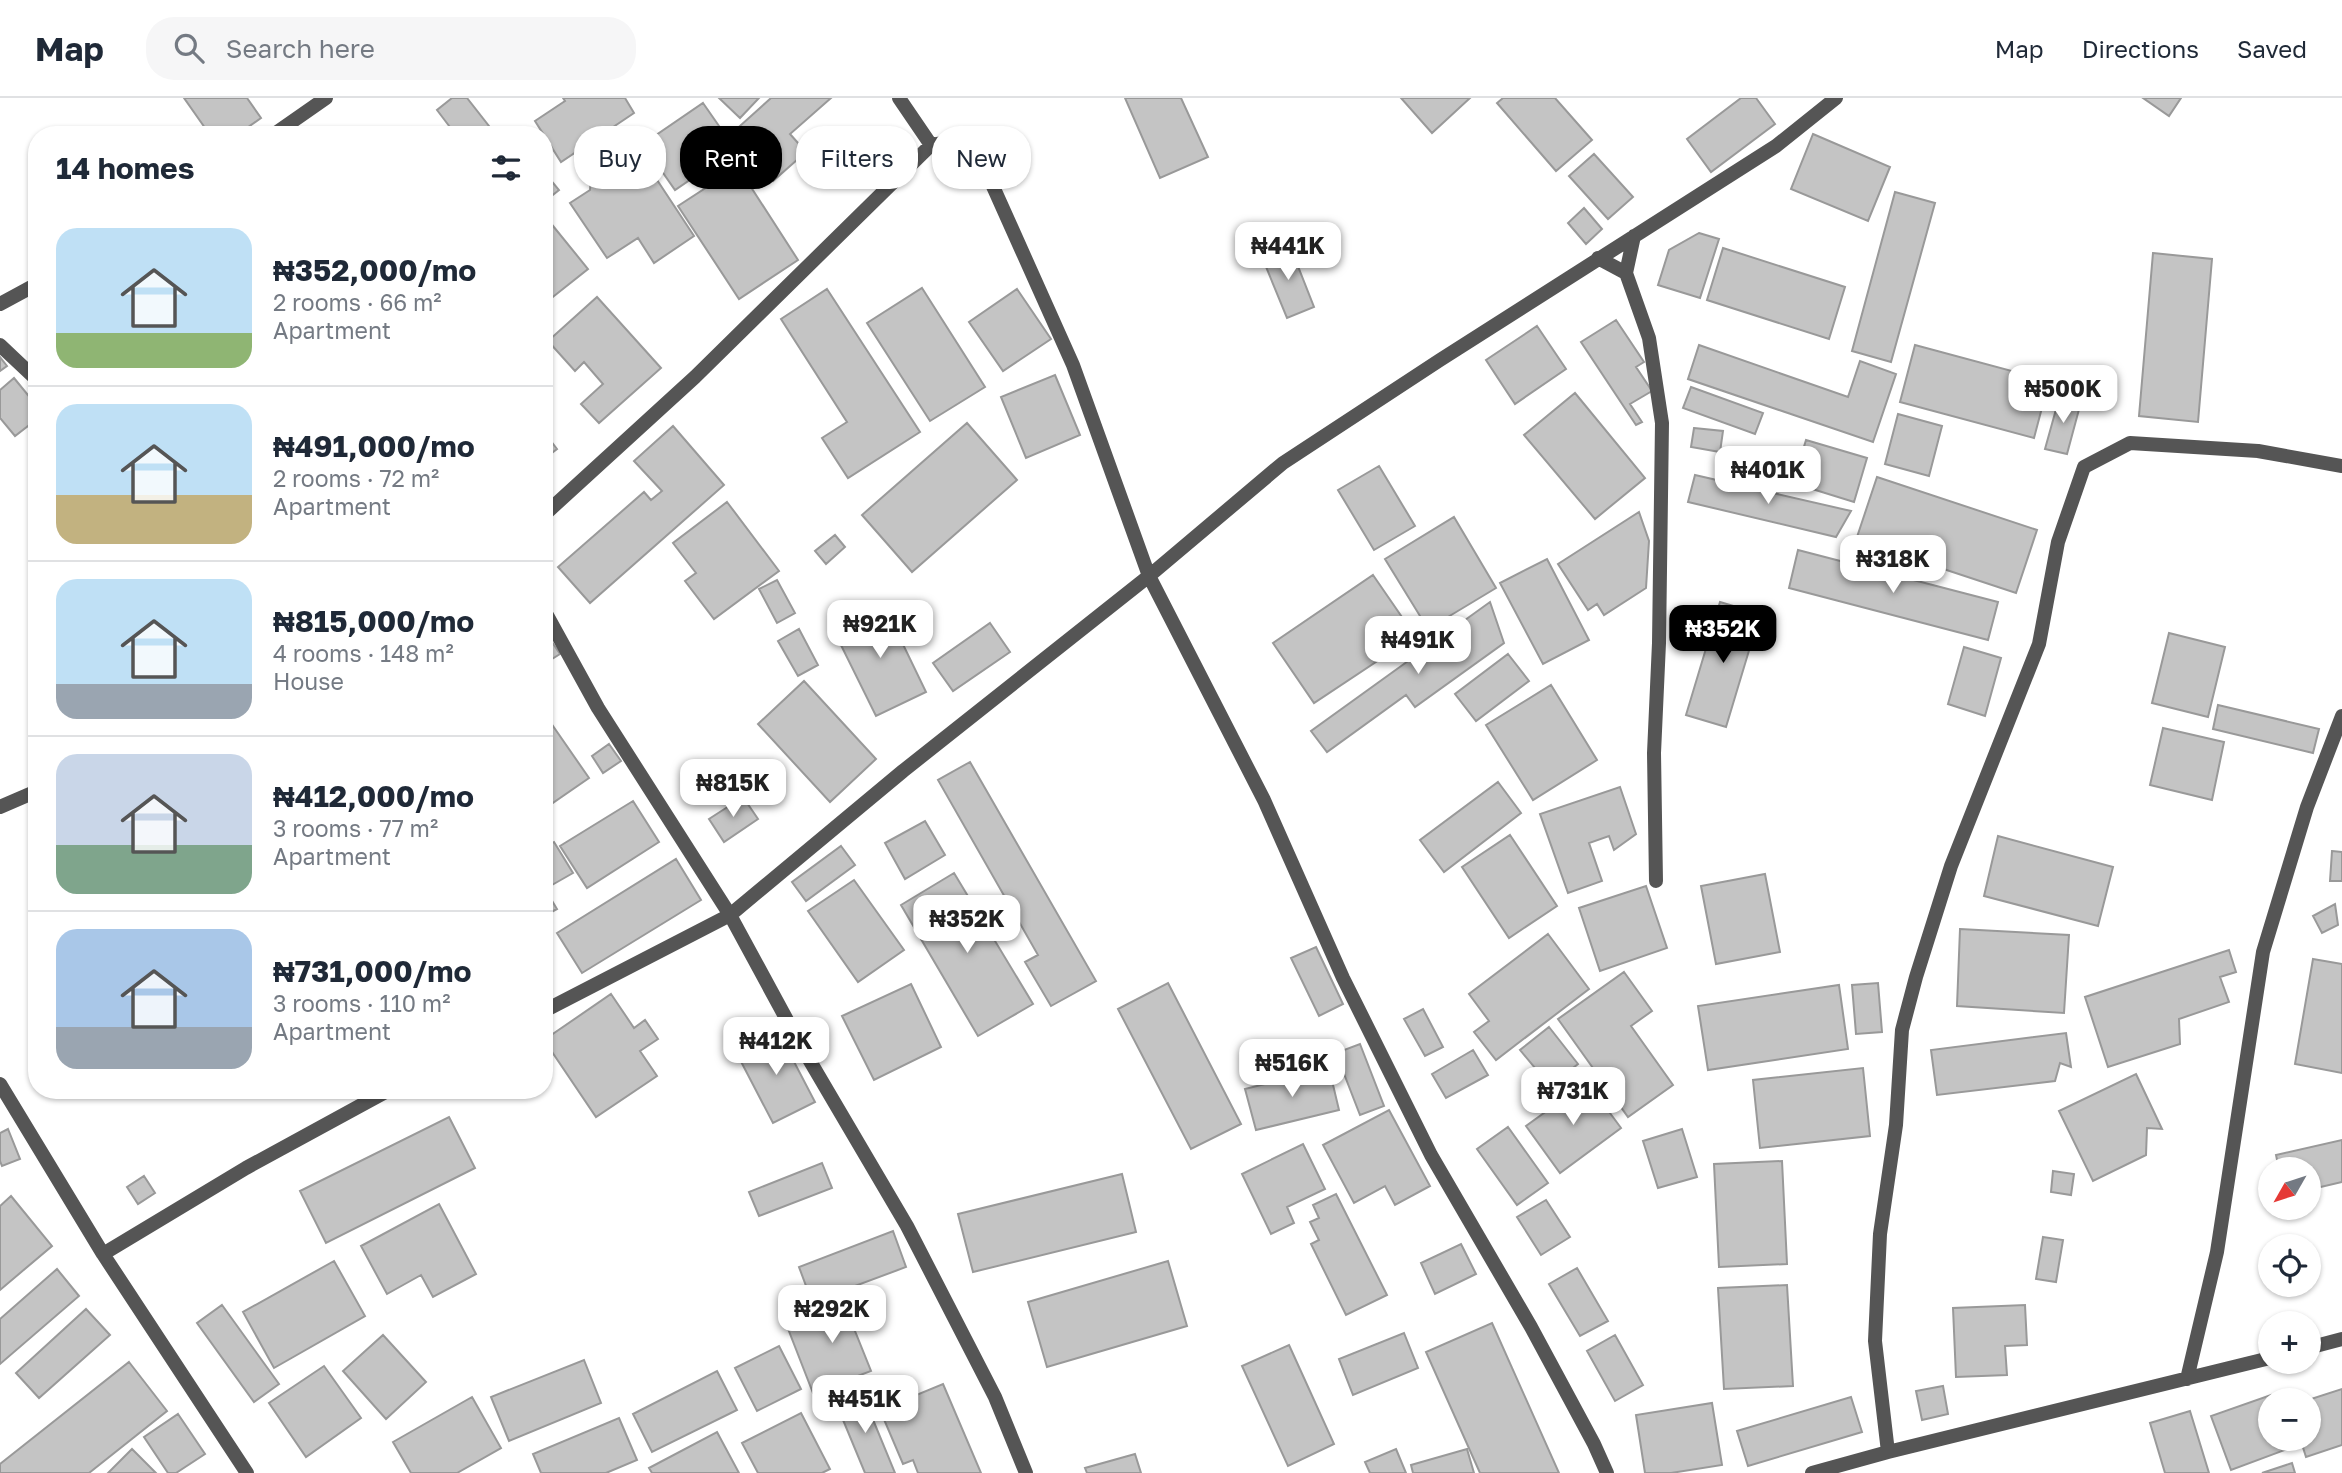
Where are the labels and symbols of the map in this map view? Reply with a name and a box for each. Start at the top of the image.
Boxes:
pin: ₦441K [1239,222,1337,282]
pin: ₦500K [2014,366,2112,425]
pin: ₦401K [1719,446,1817,506]
pin: ₦318K [1844,536,1942,595]
pin: ₦921K [831,601,929,660]
pin: ₦352K [1674,606,1772,665]
pin: ₦491K [1369,616,1467,676]
pin: ₦815K [684,760,782,819]
pin: ₦352K [918,896,1016,955]
pin: ₦412K [727,1018,825,1077]
pin: ₦516K [1243,1040,1341,1099]
pin: ₦731K [1524,1068,1622,1127]
north arrow [2258,1157,2320,1220]
pin: ₦292K [783,1286,881,1345]
pin: ₦451K [816,1376,914,1435]

